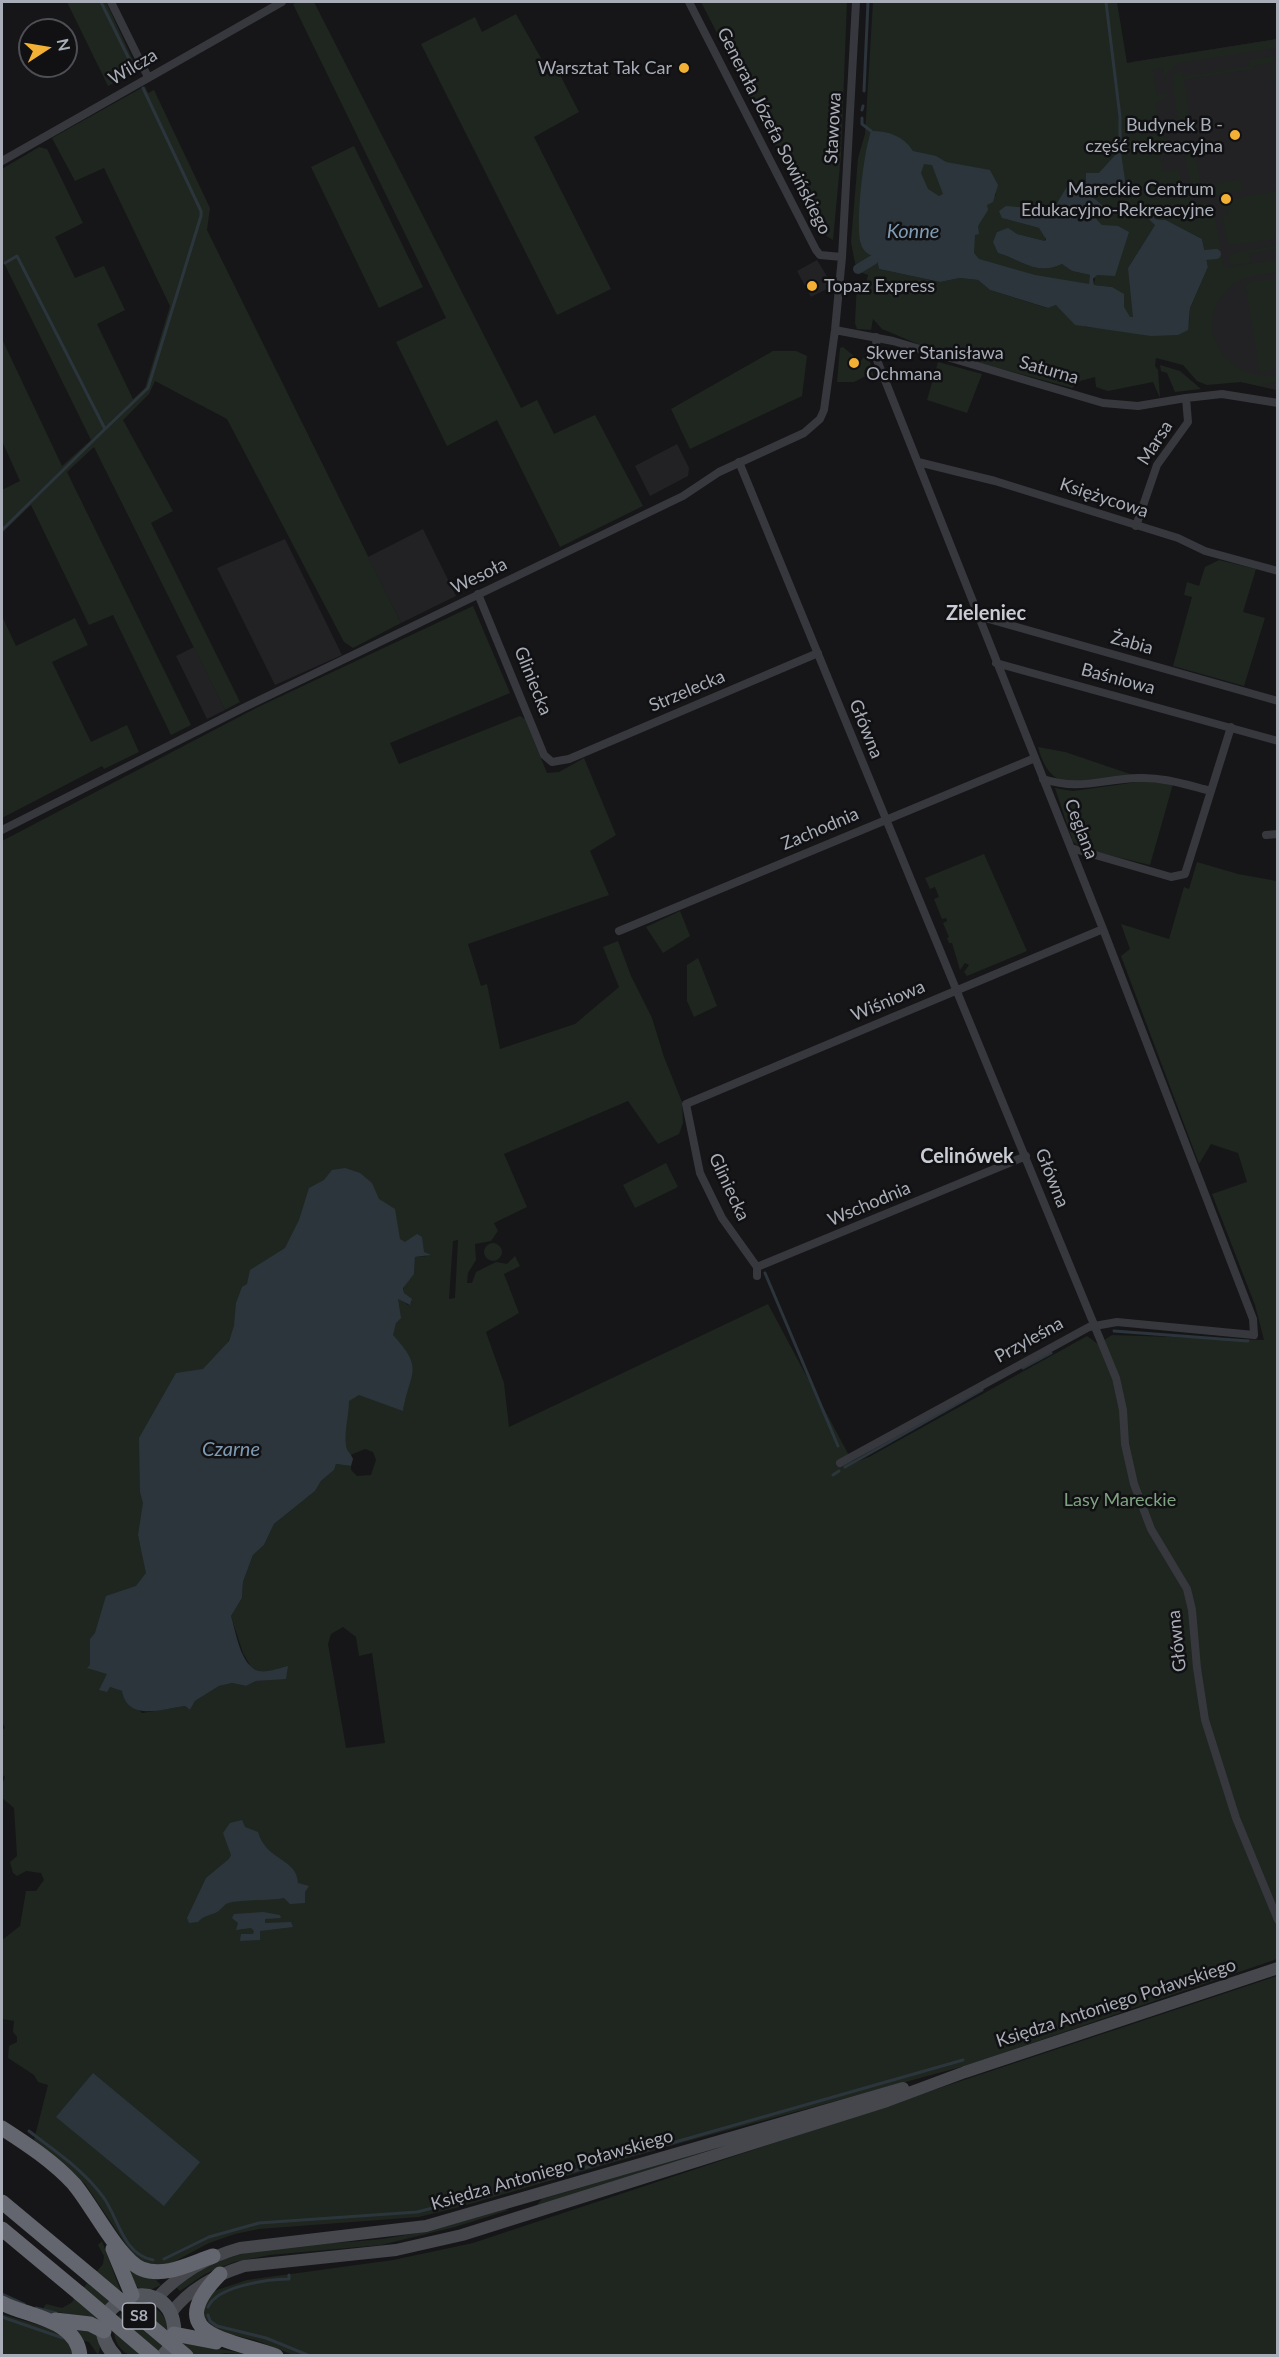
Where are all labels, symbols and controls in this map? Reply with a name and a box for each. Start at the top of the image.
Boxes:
north arrow [18,18,78,78]
street label: Generała Józefa Sowińskiego [712,24,836,238]
text: N [54,37,75,53]
street label: Wilcza [105,44,161,90]
place label: Warsztat Tak Car [538,57,672,79]
marker: Warsztat Tak Car [677,61,691,75]
street label: Stawowa [820,92,846,164]
place label: Budynek B - część rekreacyjna [1085,114,1223,156]
marker: Budynek B - część rekreacyjna [1228,128,1242,142]
place label: Mareckie Centrum Edukacyjno-Rekreacyjne [1021,178,1214,220]
marker: Mareckie Centrum Edukacyjno-Rekreacyjne [1219,192,1233,206]
water label: Konne [887,220,939,244]
place label: Topaz Express [824,275,935,297]
marker: Topaz Express [805,279,819,293]
place label: Skwer Stanisława Ochmana [866,342,1004,385]
street label: Saturna [1017,351,1081,389]
marker: Skwer Stanisława Ochmana [847,356,861,370]
street label: Marsa [1133,417,1177,469]
street label: Księżycowa [1057,473,1151,523]
street label: Wesoła [447,553,511,599]
district label: Zieleniec [946,602,1026,626]
street label: Żabia [1108,627,1156,659]
street label: Gliniecka [509,643,557,719]
street label: Baśniowa [1079,659,1157,699]
street label: Strzelecka [646,665,728,717]
street label: Główna [844,696,888,762]
street label: Ceglana [1060,796,1102,862]
street label: Zachodnia [778,803,862,855]
street label: Wiśniowa [848,976,928,1026]
district label: Celinówek [920,1145,1014,1169]
street label: Główna [1030,1145,1074,1211]
street label: Gliniecka [704,1150,754,1224]
street label: Wschodnia [824,1177,914,1231]
street label: Przyleśna [991,1312,1067,1368]
water label: Czarne [202,1438,260,1462]
park label: Lasy Mareckie [1064,1489,1176,1511]
street label: Główna [1163,1609,1191,1673]
street label: Księdza Antoniego Poławskiego [993,1954,1239,2052]
street label: Księdza Antoniego Poławskiego [428,2125,676,2215]
road number: S8 [122,2303,156,2329]

